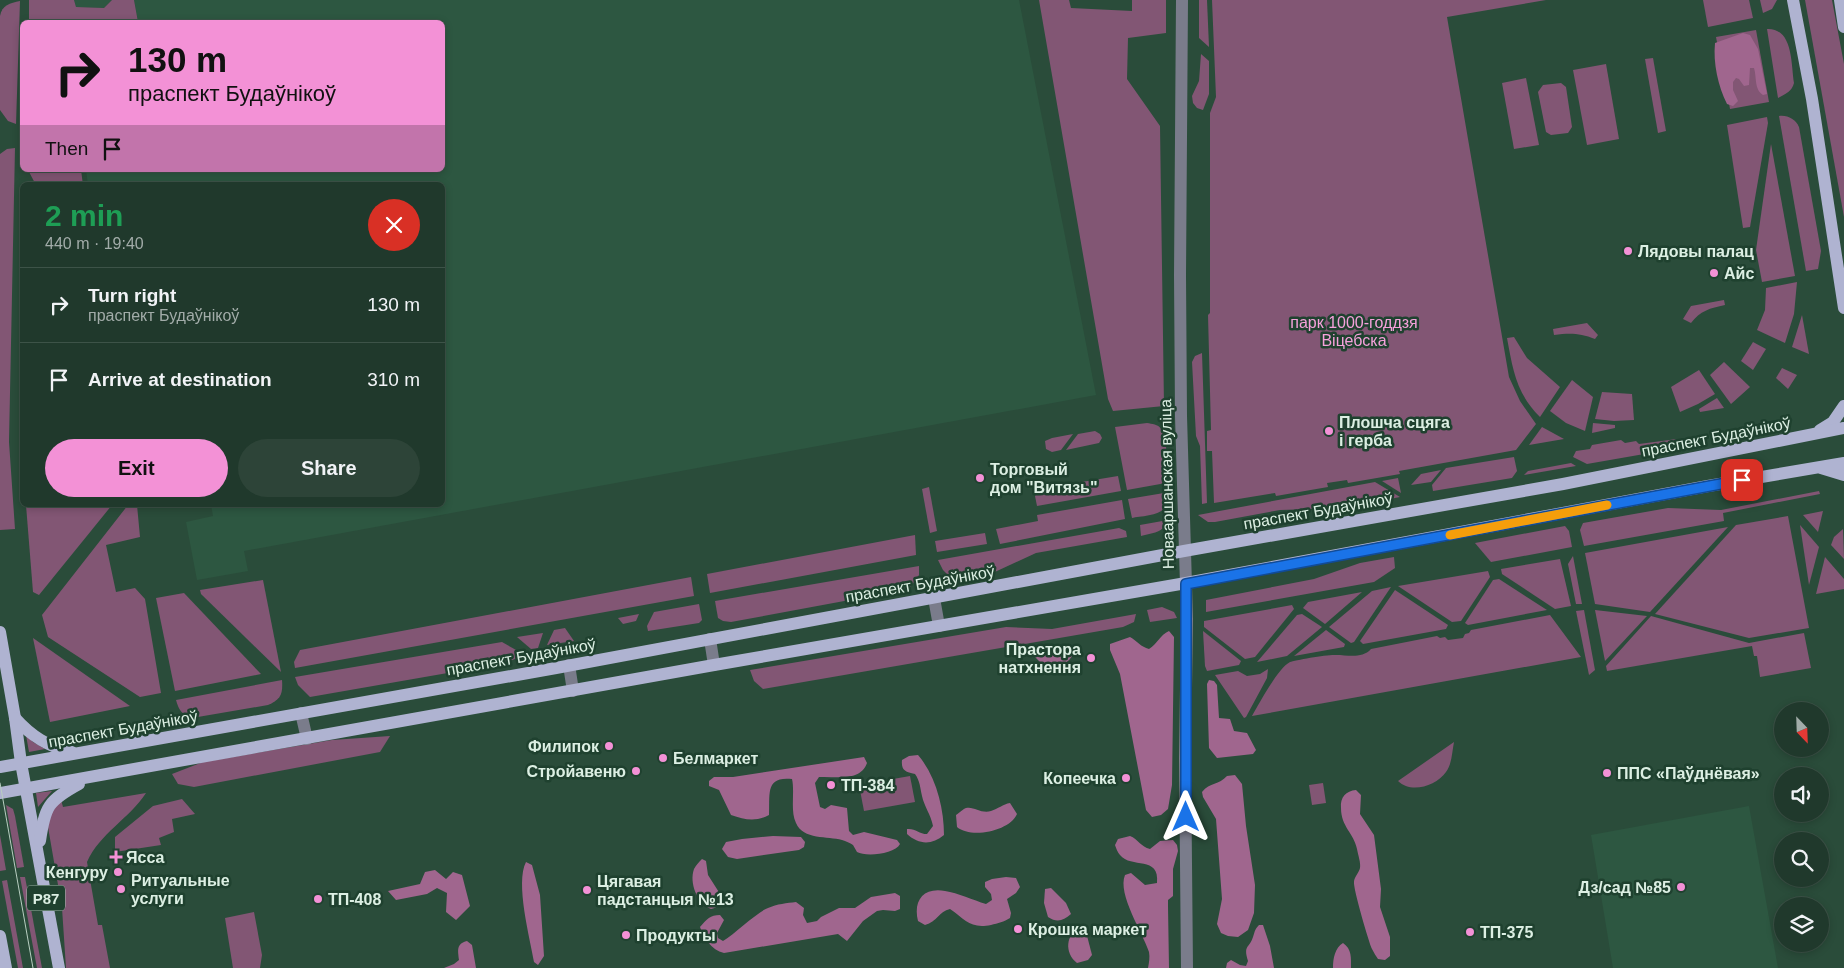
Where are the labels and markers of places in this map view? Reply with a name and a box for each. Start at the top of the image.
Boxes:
place label: Лядовы палац [1638,243,1754,260]
marker: Лядовы палац [1622,245,1634,257]
place label: Айс [1724,265,1754,282]
marker: Айс [1708,267,1720,279]
place label: Плошча сцяга і герба [1339,414,1450,449]
marker: Плошча сцяга і герба [1323,425,1335,437]
pin [1721,459,1763,501]
place label: Торговый дом "Витязь" [990,461,1098,496]
marker: Торговый дом "Витязь" [974,472,986,484]
place label: Прастора натхнення [998,641,1081,676]
marker: Прастора натхнення [1085,652,1097,664]
place label: Филипок [528,738,600,755]
marker: Филипок [603,740,615,752]
place label: Белмаркет [673,750,759,767]
marker: Белмаркет [657,752,669,764]
place label: Стройавеню [526,763,626,780]
marker: Стройавеню [630,765,642,777]
place label: ППС «Паўднёвая» [1617,765,1760,782]
marker: ППС «Паўднёвая» [1601,767,1613,779]
place label: Копеечка [1043,770,1116,787]
marker: Копеечка [1120,772,1132,784]
place label: ТП-384 [841,777,894,794]
marker: ТП-384 [825,779,837,791]
place label: Ясса [126,849,164,866]
marker: Ясса [110,851,122,863]
place label: Кенгуру [46,864,108,881]
marker: Кенгуру [112,866,124,878]
place label: Ритуальные услуги [131,872,230,907]
place label: Цягавая падстанцыя №13 [597,873,734,908]
place label: Дз/сад №85 [1579,879,1671,896]
marker: Дз/сад №85 [1675,881,1687,893]
marker: Ритуальные услуги [115,883,127,895]
marker: Цягавая падстанцыя №13 [581,884,593,896]
place label: ТП-408 [328,891,381,908]
marker: ТП-408 [312,893,324,905]
place label: Крошка маркет [1028,921,1147,938]
marker: Крошка маркет [1012,923,1024,935]
place label: ТП-375 [1480,924,1533,941]
marker: ТП-375 [1464,926,1476,938]
place label: Продукты [636,927,716,944]
marker: Продукты [620,929,632,941]

